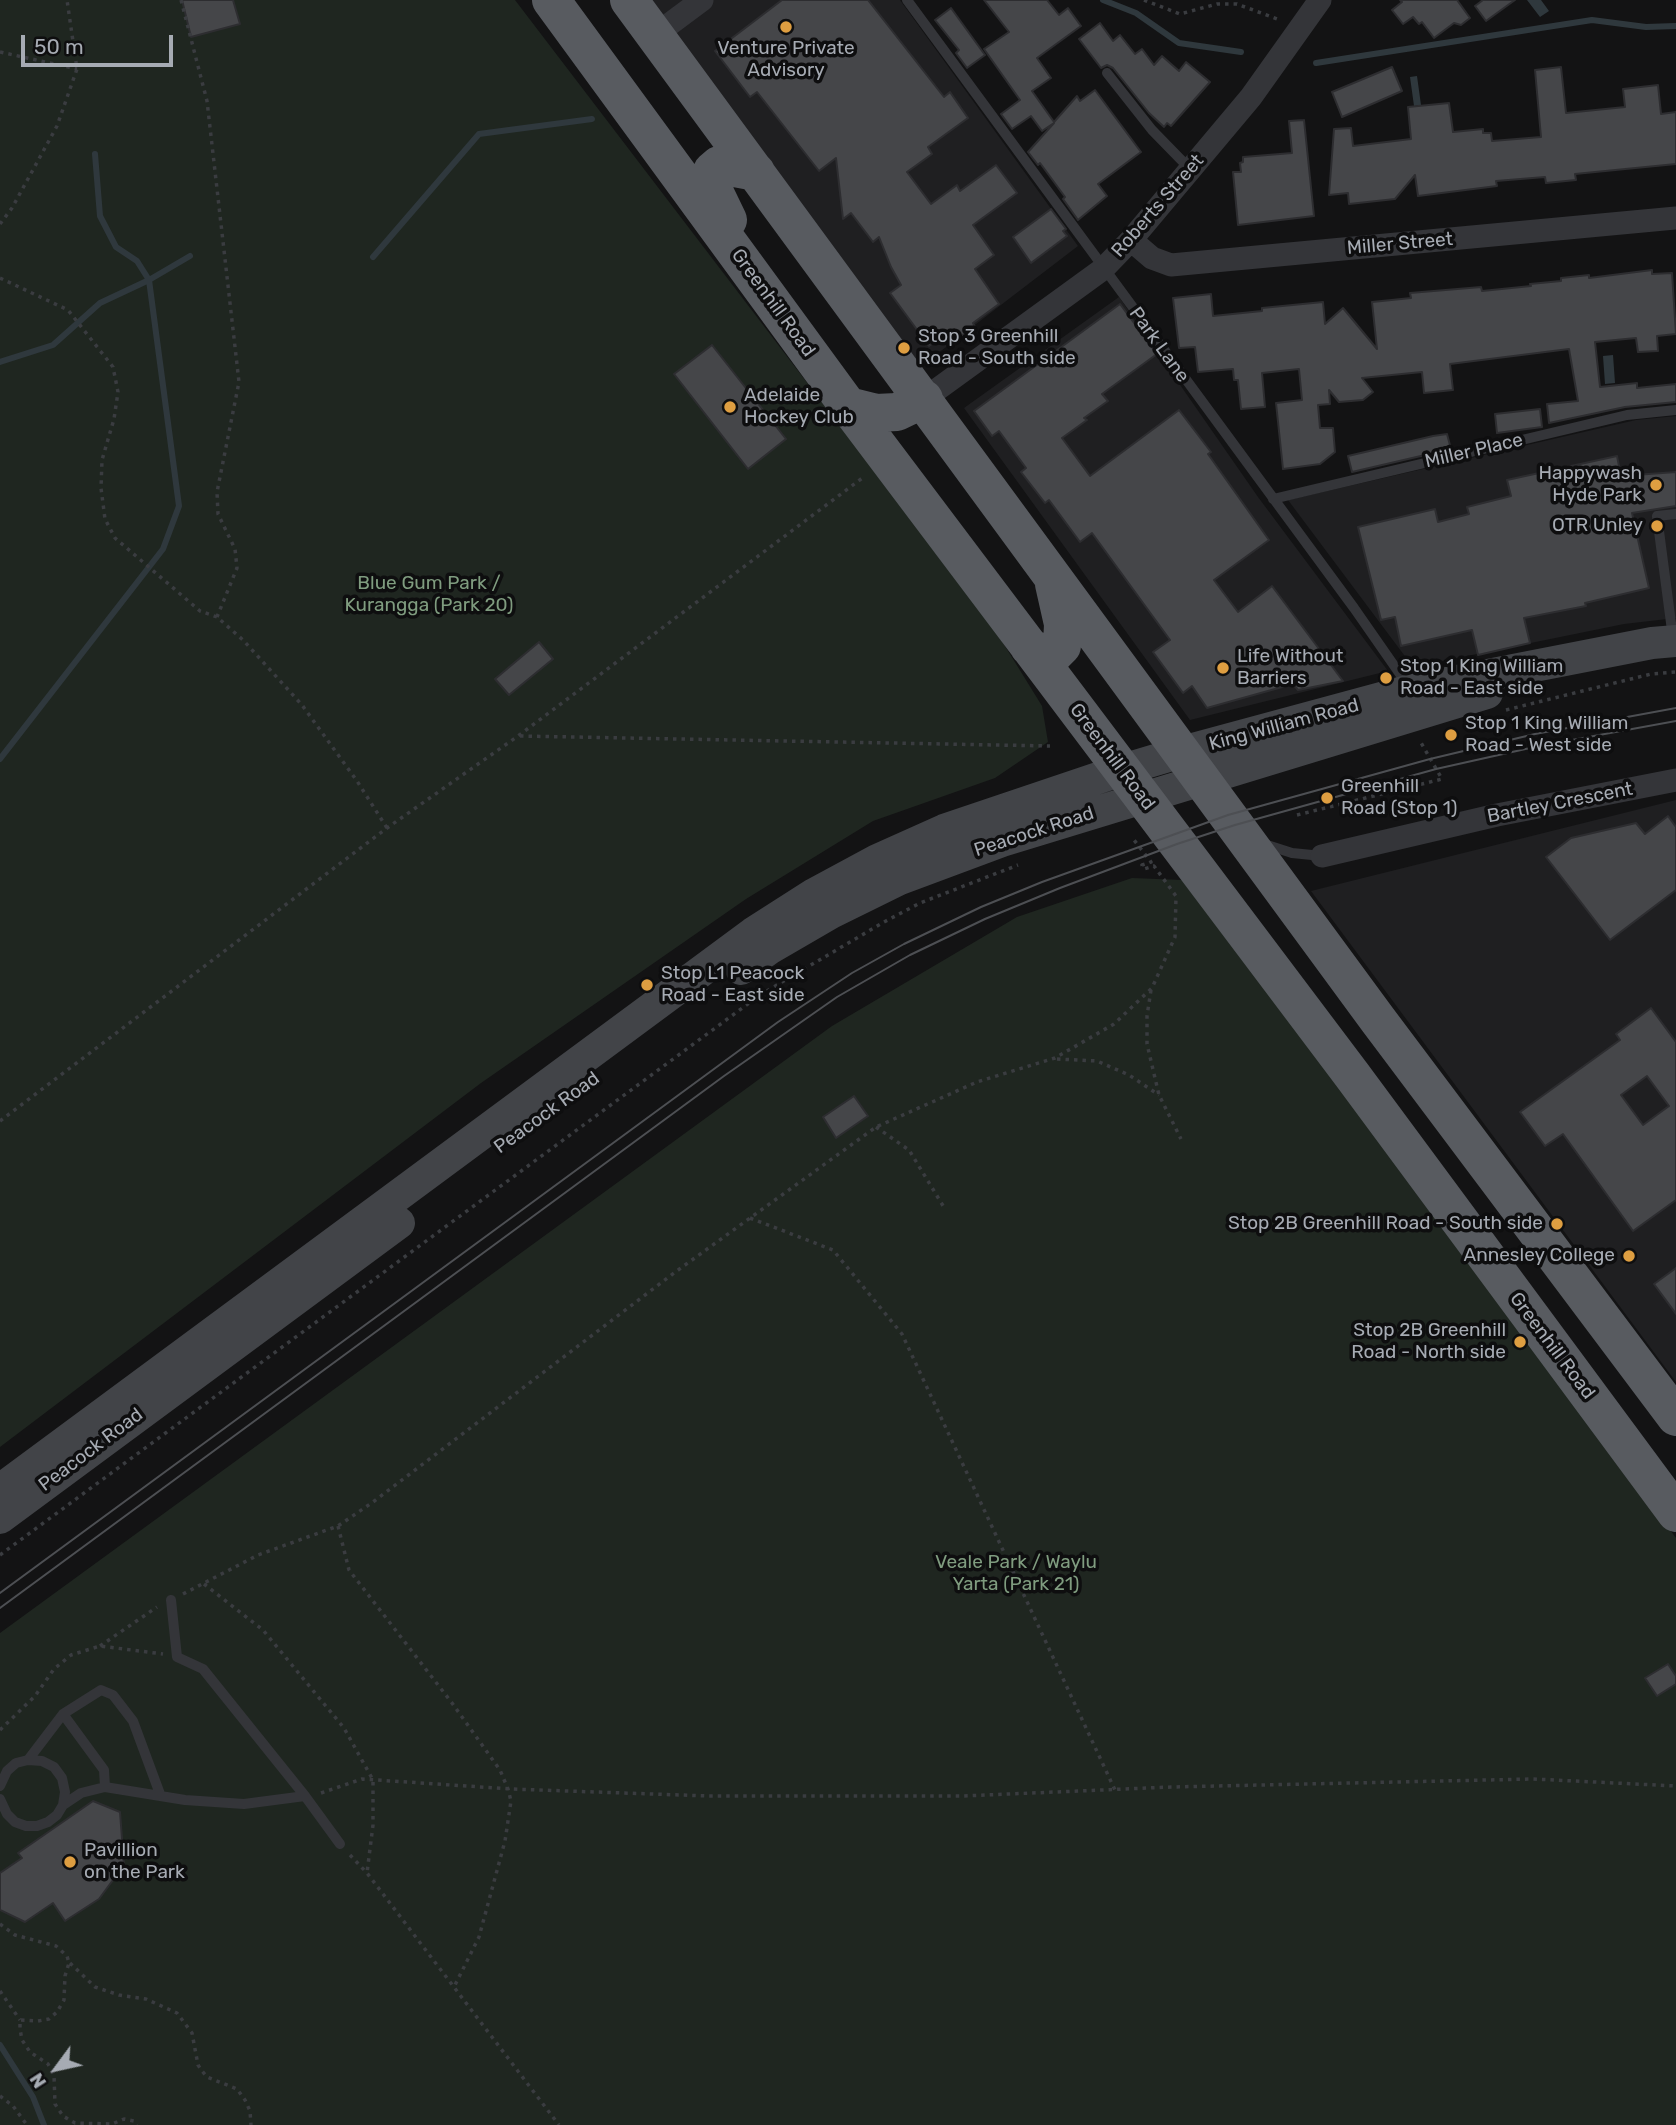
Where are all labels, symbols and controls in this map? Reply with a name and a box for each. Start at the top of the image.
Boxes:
marker: Venture Private Advisory [778,19,794,35]
scale bar [24,21,177,65]
text: 50 m [34,34,84,59]
place label: Venture Private Advisory [717,38,855,82]
street label: Roberts Street [1107,150,1209,262]
street label: Miller Street [1346,228,1454,260]
street label: Greenhill Road [726,245,820,361]
street label: Park Lane [1124,303,1194,387]
place label: Stop 3 Greenhill Road - South side [918,326,1076,370]
marker: Stop 3 Greenhill Road - South side [896,340,912,356]
place label: Adelaide Hockey Club [744,385,854,429]
marker: Adelaide Hockey Club [722,399,738,415]
street label: Miller Place [1423,429,1525,473]
place label: Happywash Hyde Park [1538,463,1642,507]
marker: Happywash Hyde Park [1648,477,1664,493]
place label: OTR Unley [1552,515,1643,537]
marker: OTR Unley [1649,518,1665,534]
park label: Blue Gum Park / Kurangga (Park 20) [344,573,514,617]
place label: Life Without Barriers [1237,646,1343,690]
place label: Stop 1 King William Road - East side [1400,656,1563,700]
marker: Life Without Barriers [1215,660,1231,676]
marker: Stop 1 King William Road - East side [1378,670,1394,686]
street label: King William Road [1207,694,1361,756]
street label: Greenhill Road [1064,699,1160,815]
place label: Stop 1 King William Road - West side [1465,713,1628,757]
marker: Stop 1 King William Road - West side [1443,727,1459,743]
place label: Greenhill Road (Stop 1) [1341,776,1457,820]
street label: Bartley Crescent [1485,778,1635,828]
marker: Greenhill Road (Stop 1) [1319,790,1335,806]
street label: Peacock Road [971,802,1097,862]
place label: Stop L1 Peacock Road - East side [661,963,805,1007]
marker: Stop L1 Peacock Road - East side [639,977,655,993]
street label: Peacock Road [490,1067,604,1159]
place label: Stop 2B Greenhill Road - South side [1228,1213,1543,1235]
marker: Stop 2B Greenhill Road - South side [1549,1216,1565,1232]
place label: Annesley College [1463,1245,1615,1267]
marker: Annesley College [1621,1248,1637,1264]
street label: Greenhill Road [1504,1288,1600,1404]
place label: Stop 2B Greenhill Road - North side [1351,1320,1506,1364]
marker: Stop 2B Greenhill Road - North side [1512,1334,1528,1350]
street label: Peacock Road [34,1403,148,1497]
park label: Veale Park / Waylu Yarta (Park 21) [935,1552,1097,1596]
place label: Pavillion on the Park [84,1840,185,1884]
marker: Pavillion on the Park [62,1854,78,1870]
north arrow [21,2034,91,2104]
text: N [25,2069,51,2093]

